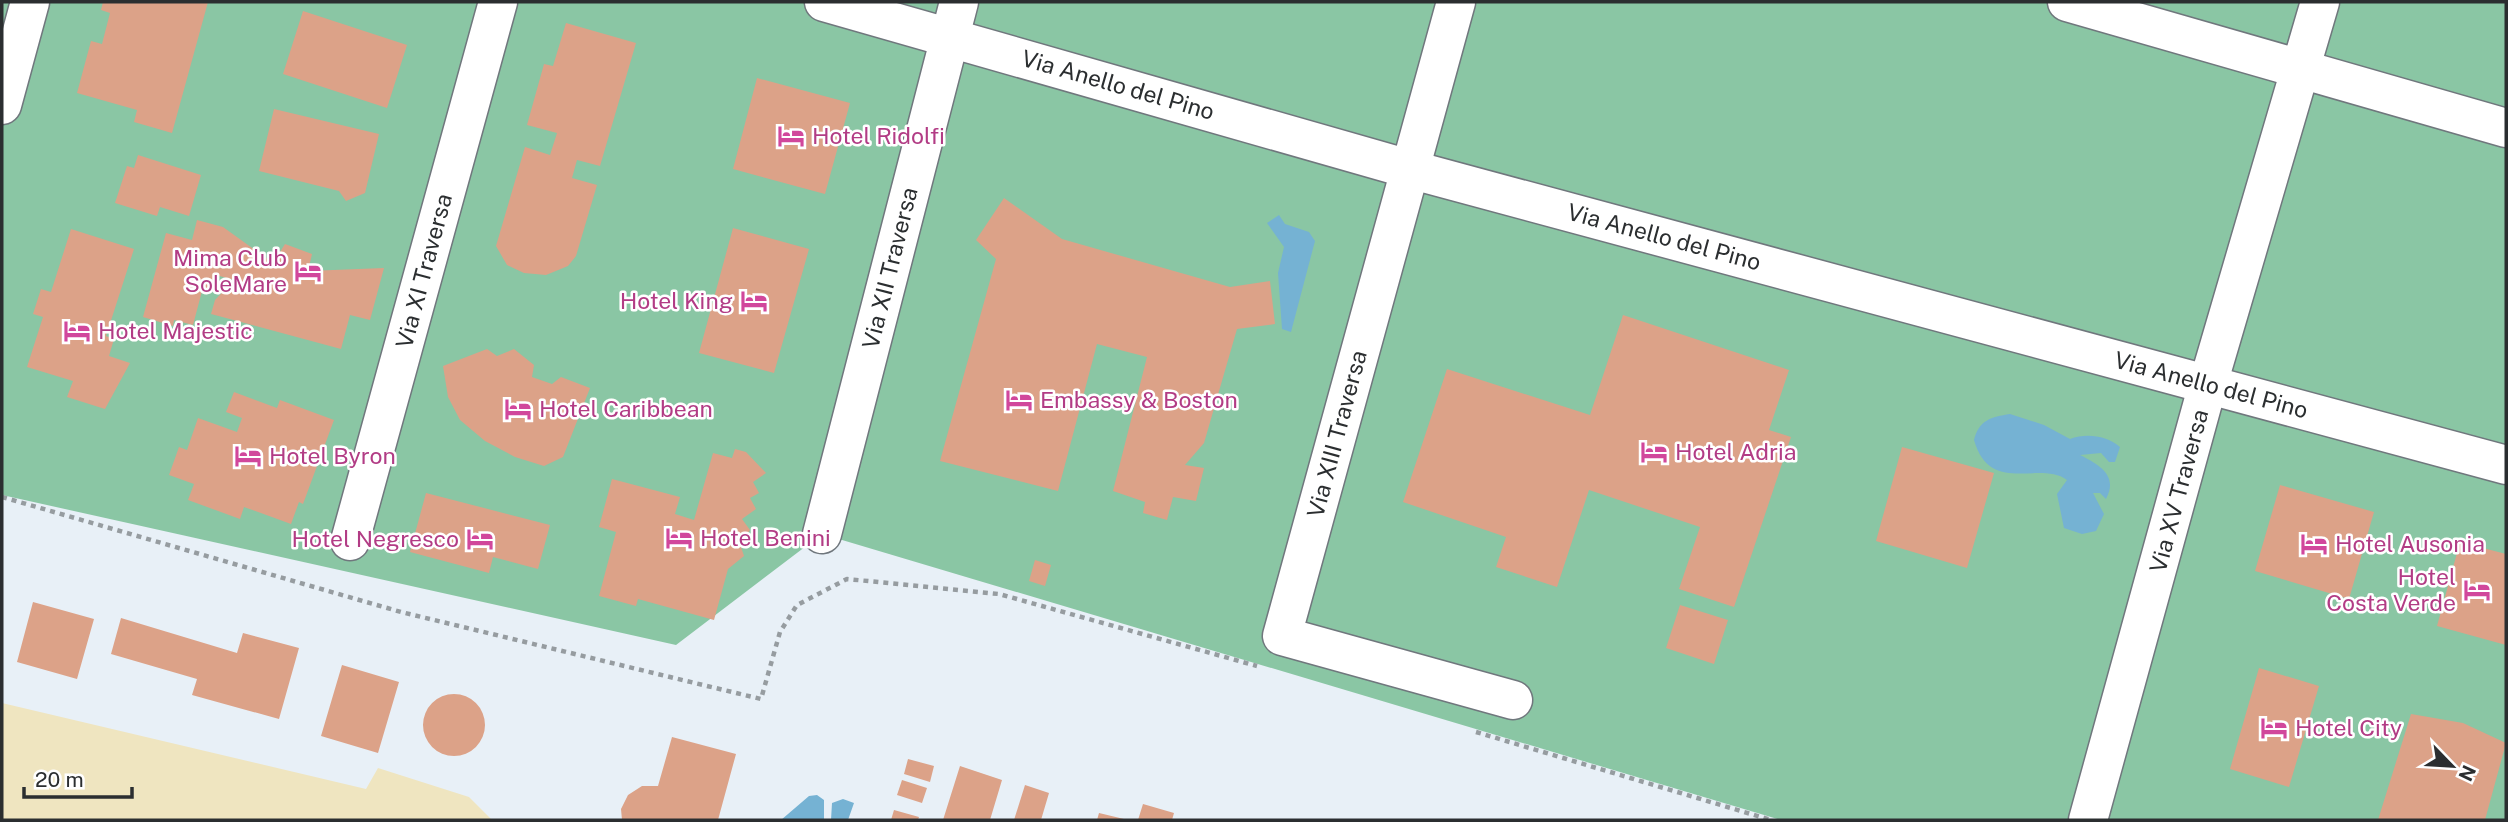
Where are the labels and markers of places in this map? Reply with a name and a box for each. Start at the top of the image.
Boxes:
hotel icon: Hotel Ridolfi [776,121,806,151]
place label: Hotel Ridolfi [812,122,945,149]
place label: Mima Club SoleMare [173,244,287,297]
hotel icon: Mima Club SoleMare [293,256,323,286]
hotel icon: Hotel King [739,286,769,316]
place label: Hotel King [620,287,733,314]
hotel icon: Hotel Majestic [62,316,92,346]
place label: Hotel Majestic [98,317,253,344]
hotel icon: Embassy & Boston [1004,385,1034,415]
place label: Embassy & Boston [1040,386,1238,413]
hotel icon: Hotel Caribbean [503,394,533,424]
place label: Hotel Caribbean [539,395,713,422]
hotel icon: Hotel Adria [1639,437,1669,467]
place label: Hotel Adria [1675,438,1796,465]
hotel icon: Hotel Byron [233,441,263,471]
place label: Hotel Byron [269,442,396,469]
hotel icon: Hotel Benini [664,523,694,553]
hotel icon: Hotel Negresco [465,524,495,554]
place label: Hotel Benini [700,524,831,551]
place label: Hotel Negresco [292,525,459,552]
hotel icon: Hotel Ausonia [2299,529,2329,559]
place label: Hotel Ausonia [2335,530,2485,557]
place label: Hotel Costa Verde [2326,563,2456,616]
hotel icon: Hotel Costa Verde [2462,575,2492,605]
hotel icon: Hotel City [2259,713,2289,743]
place label: Hotel City [2295,714,2402,741]

